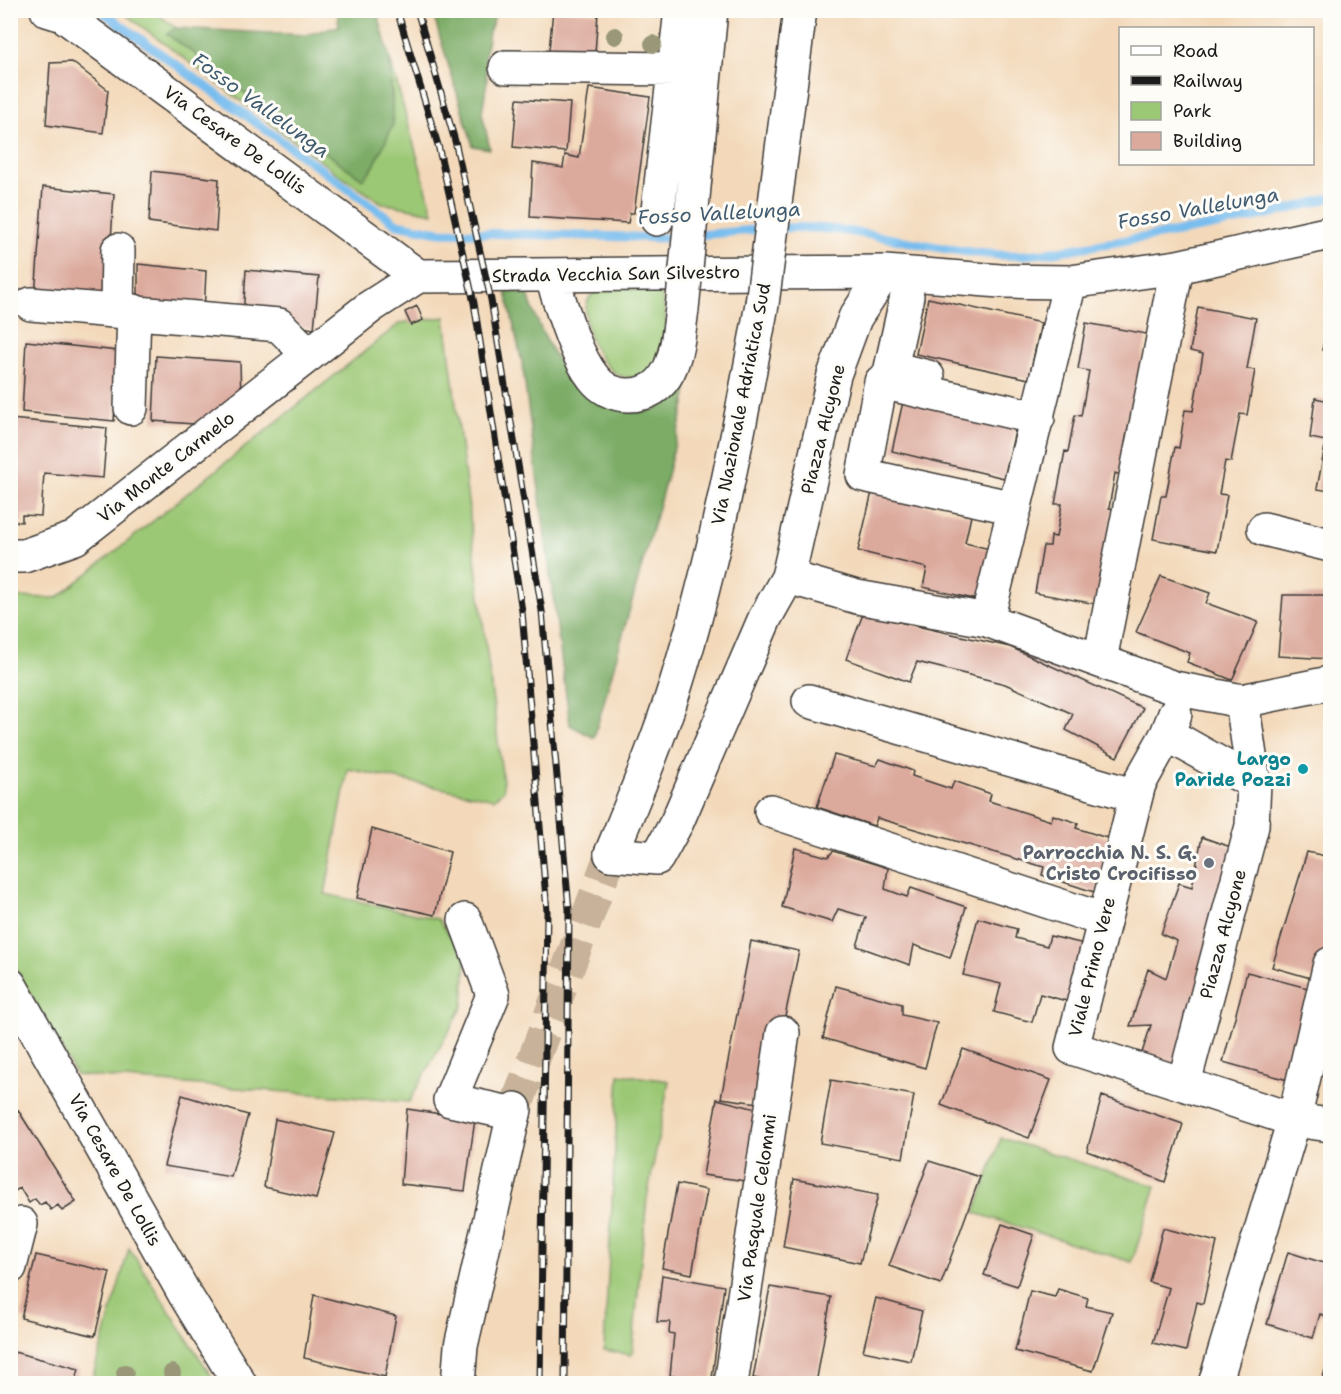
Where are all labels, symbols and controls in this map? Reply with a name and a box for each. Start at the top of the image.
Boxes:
legend [1119,27,1314,165]
text: Road [1173,39,1218,63]
water label: Fosso Vallelunga [187,46,335,164]
text: Railway [1173,69,1243,93]
street label: Via Cesare De Lollis [159,80,311,200]
text: Park [1173,99,1212,123]
text: Building [1173,129,1242,153]
water label: Fosso Vallelunga [1115,181,1281,235]
water label: Fosso Vallelunga [637,196,801,230]
street label: Strada Vecchia San Silvestro [492,260,740,288]
street label: Via Nazionale Adriatica Sud [706,281,776,527]
street label: Piazza Alcyone [795,361,851,497]
street label: Via Monte Carmelo [92,406,240,528]
place label: Largo Paride Pozzi [1175,747,1291,792]
marker: Largo Paride Pozzi [1296,762,1310,776]
place label: Parrocchia N. S. G. Cristo Crocifisso [1023,841,1197,886]
marker: Parrocchia N. S. G. Cristo Crocifisso [1202,856,1216,870]
street label: Piazza Alcyone [1194,866,1252,1002]
street label: Viale Primo Vere [1063,895,1121,1039]
street label: Via Cesare De Lollis [63,1089,167,1251]
street label: Via Pasquale Celommi [732,1112,782,1304]

